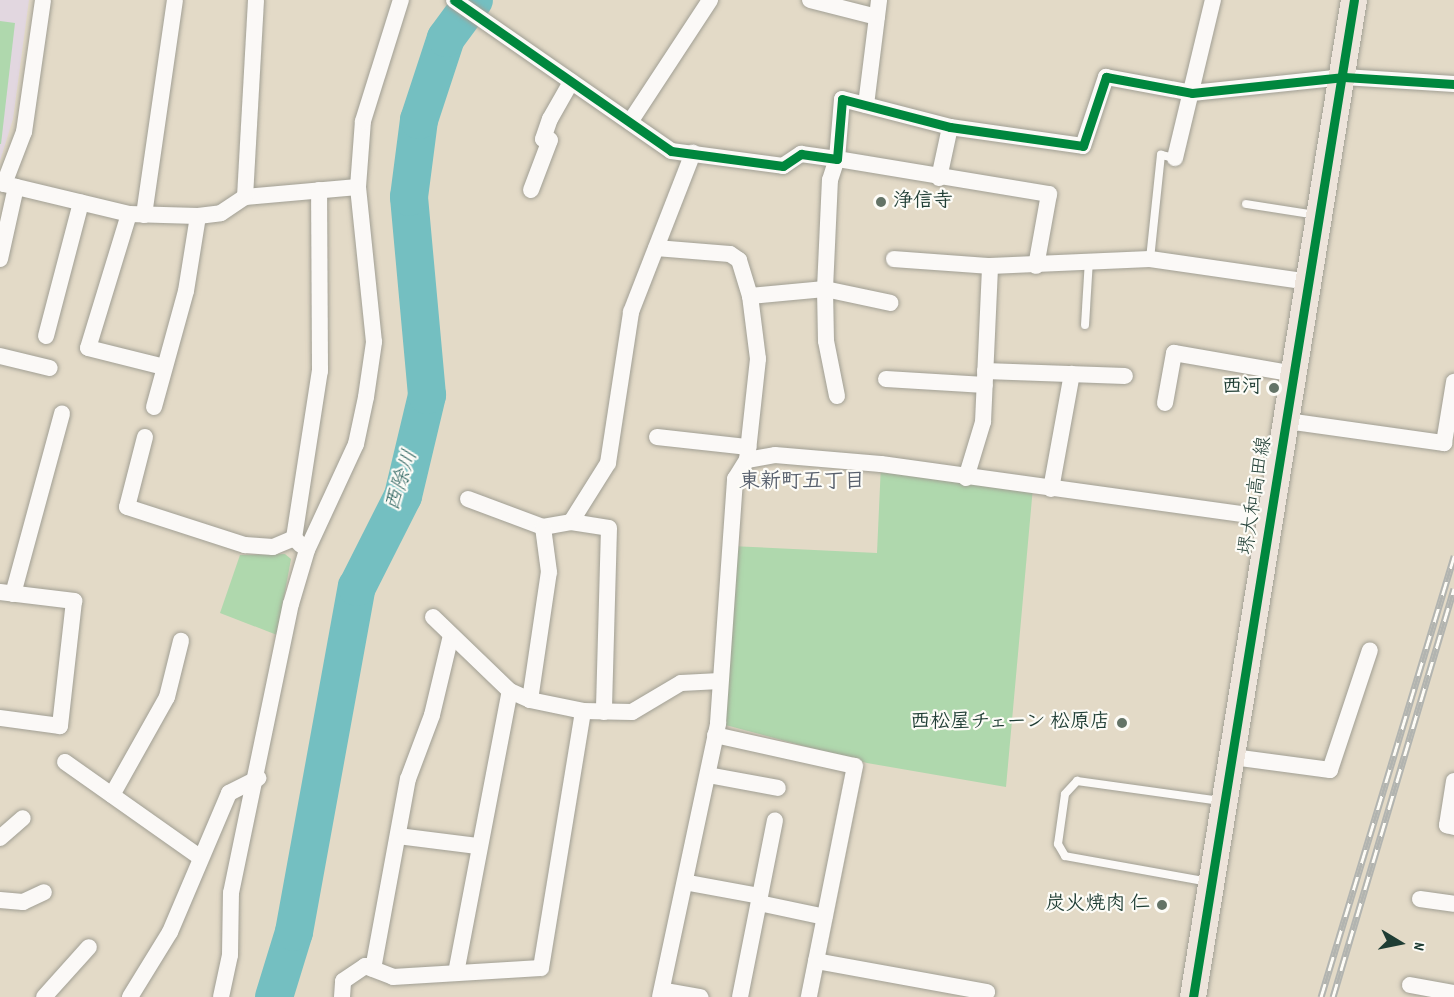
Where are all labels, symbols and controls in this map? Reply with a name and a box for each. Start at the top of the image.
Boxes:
place label: 浄信寺 [893,190,953,214]
marker: 浄信寺 [874,195,888,209]
place label: 西河 [1222,376,1262,400]
marker: 西河 [1267,381,1281,395]
street label: 堺大和高田線 [1236,435,1278,557]
water label: 西除川 [381,447,425,515]
district label: 東新町五丁目 [739,470,865,496]
place label: 西松屋チェーン 松原店 [907,711,1110,735]
marker: 西松屋チェーン 松原店 [1115,716,1129,730]
place label: 炭火焼肉 仁 [1045,893,1150,917]
marker: 炭火焼肉 仁 [1155,898,1169,912]
north arrow [1370,913,1430,973]
text: N [1406,940,1430,952]

